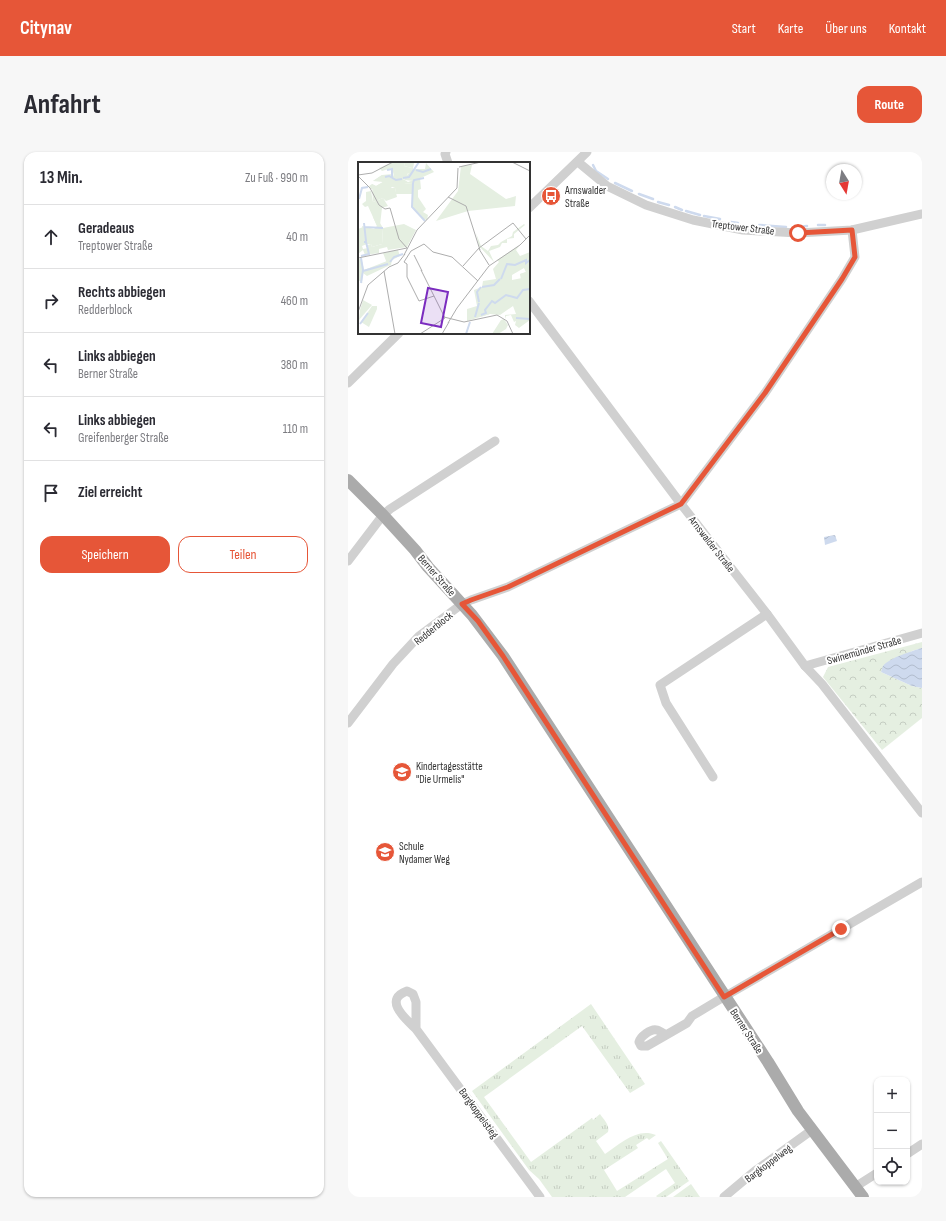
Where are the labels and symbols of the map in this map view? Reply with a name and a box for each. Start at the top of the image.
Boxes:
inset map [358,162,530,334]
north arrow [826,164,862,200]
place label: Arnswalder Straße [564,184,606,210]
bus stop icon: Arnswalder Straße [540,185,562,207]
street label: Treptower Straße [711,217,775,238]
route start [789,224,807,242]
street label: Arnswalder Straße [685,513,737,575]
street label: Berner Straße [415,552,458,599]
street label: Redderblock [411,608,456,648]
street label: Swinemünder Straße [825,634,903,667]
place label: Kindertagesstätte "Die Urmelis" [416,760,483,786]
school or university icon: Kindertagesstätte "Die Urmelis" [391,761,413,783]
place label: Schule Nydamer Weg [399,840,450,866]
school or university icon: Schule Nydamer Weg [374,841,396,863]
route end [832,920,850,938]
street label: Berner Straße [727,1006,766,1056]
street label: Bargkoppelstieg [456,1086,501,1141]
street label: Bargkoppelweg [742,1141,795,1185]

